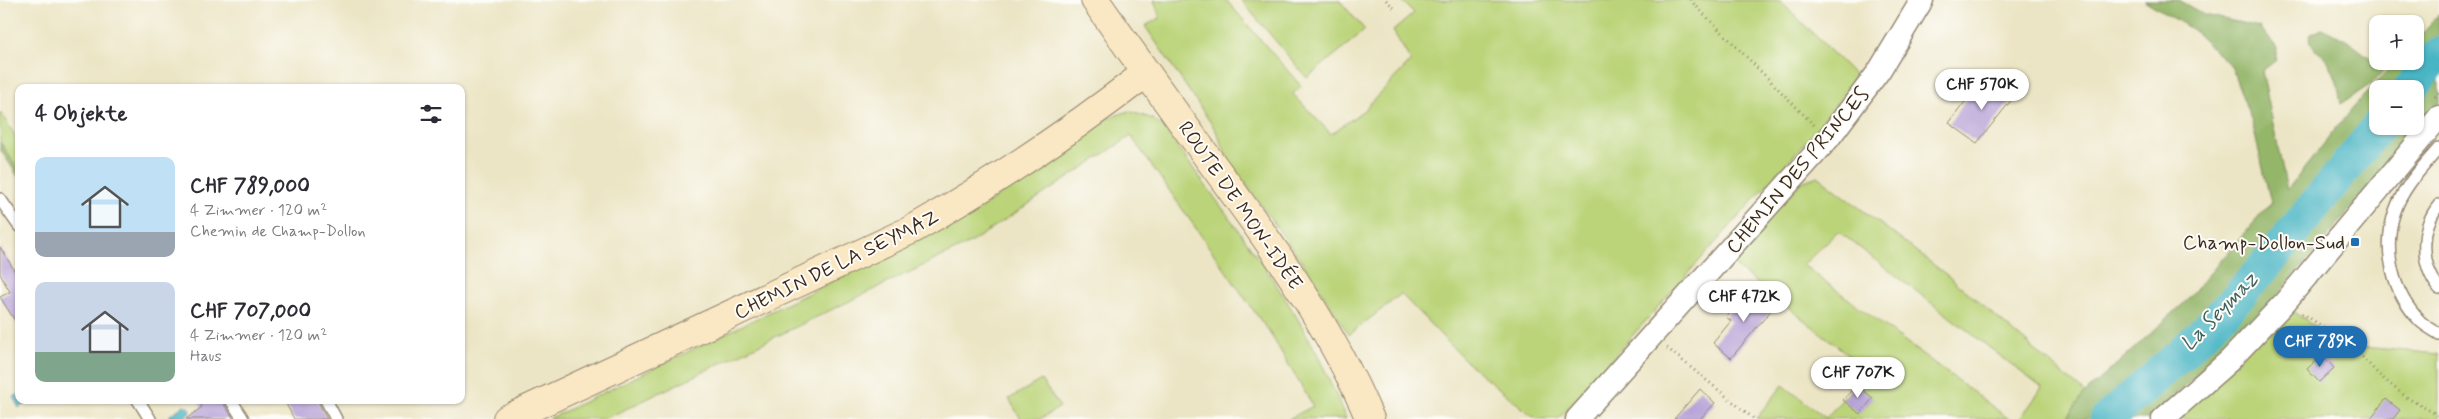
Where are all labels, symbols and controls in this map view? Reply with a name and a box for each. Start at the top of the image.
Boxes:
map controls [2369,15,2424,135]
button: + [2369,15,2424,70]
pin: CHF 570K [1930,68,2034,111]
text: CHF 570K [1946,74,2018,95]
button: − [2369,80,2424,135]
street label: CHEMIN DES PRINCES [1720,82,1876,260]
text: 4 Objekte [35,100,127,128]
icon: filters [417,100,445,128]
street label: ROUTE DE MON-IDÉE [1171,116,1308,296]
text: CHF 789,000 [190,172,310,200]
icon: home [75,177,135,237]
text: 4 Zimmer · 120 m² [190,200,327,221]
street label: CHEMIN DE LA SEYMAZ [730,204,944,327]
text: Chemin de Champ-Dollon [190,221,366,242]
place label: Champ-Dollon-Sud [2183,230,2345,257]
marker: Champ-Dollon-Sud [2349,236,2361,248]
water label: La Seymaz [2175,266,2265,357]
pin: CHF 472K [1692,280,1796,323]
text: CHF 472K [1708,286,1780,307]
text: CHF 707,000 [190,297,311,325]
icon: home [75,302,135,362]
text: 4 Zimmer · 120 m² [190,325,327,346]
pin: CHF 789K [2268,326,2372,368]
text: CHF 789K [2284,331,2356,352]
text: Haus [190,346,222,367]
pin: CHF 707K [1806,356,1910,399]
text: CHF 707K [1822,362,1894,383]

